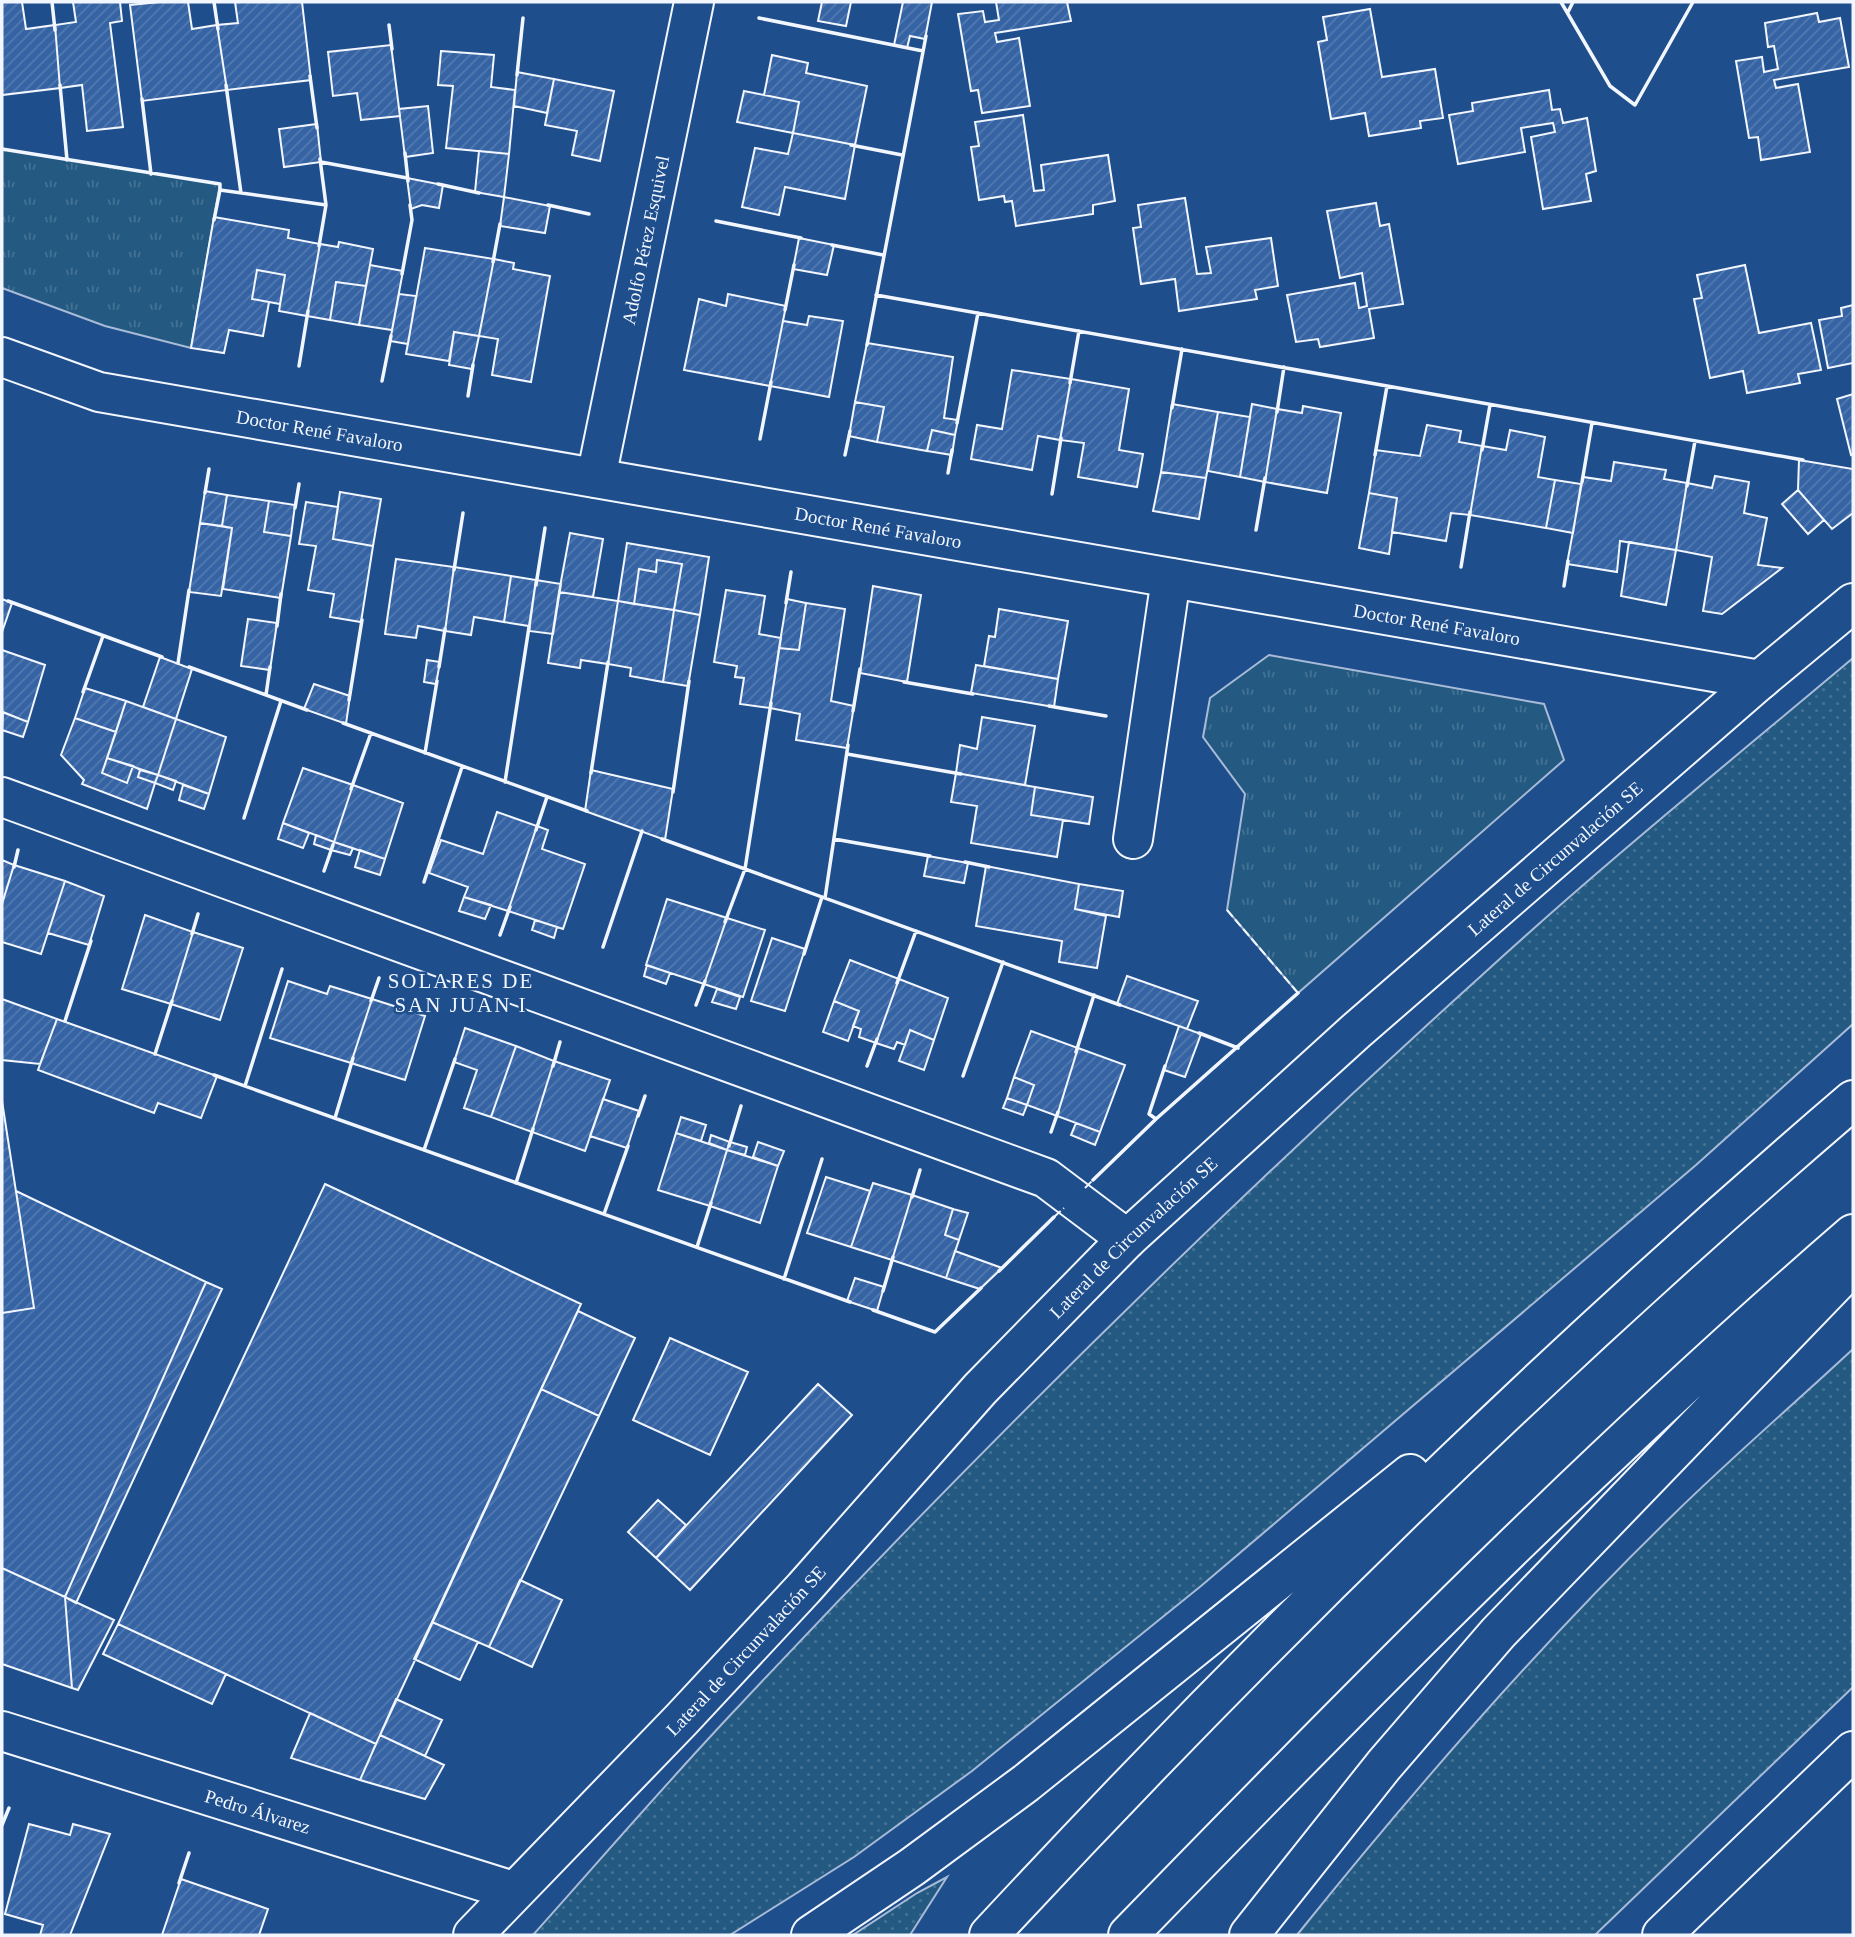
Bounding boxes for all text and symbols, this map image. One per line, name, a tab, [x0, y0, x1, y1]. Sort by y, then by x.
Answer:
street label: Adolfo Pérez Esquivel	[618, 154, 673, 326]
street label: Doctor René Favaloro	[234, 406, 405, 456]
street label: Doctor René Favaloro	[793, 503, 963, 552]
street label: Doctor René Favaloro	[1352, 600, 1522, 649]
street label: Lateral de Circunvalación SE	[1464, 777, 1647, 940]
district label: SOLARES DE SAN JUAN I	[388, 969, 534, 1017]
street label: Lateral de Circunvalación SE	[1045, 1152, 1222, 1323]
street label: Lateral de Circunvalación SE	[662, 1561, 830, 1740]
street label: Pedro Álvarez	[202, 1785, 313, 1838]

